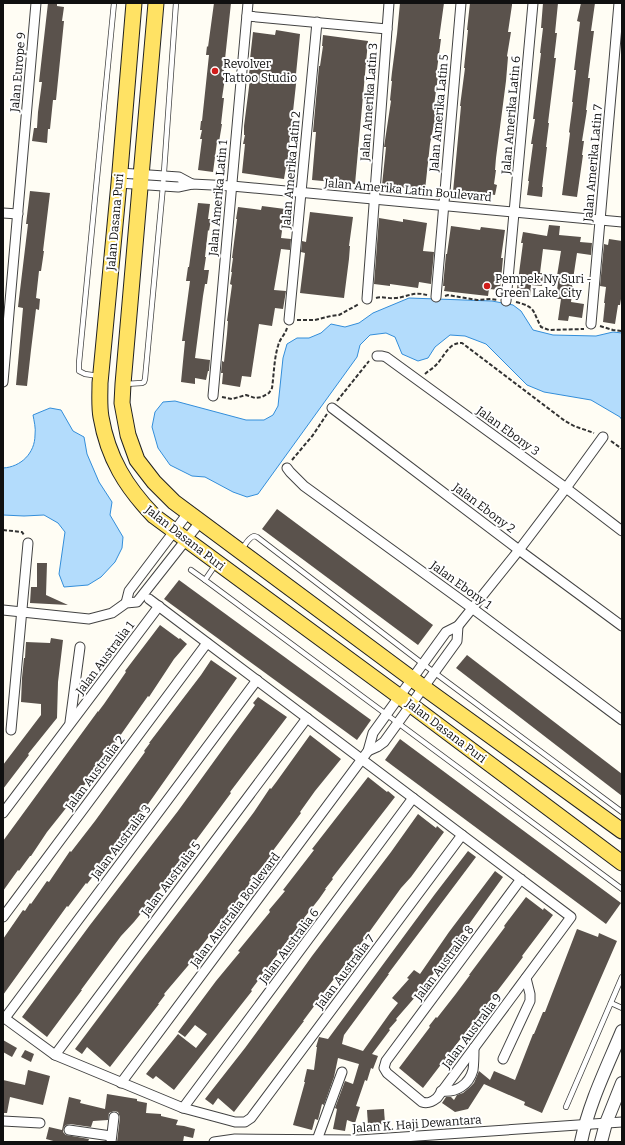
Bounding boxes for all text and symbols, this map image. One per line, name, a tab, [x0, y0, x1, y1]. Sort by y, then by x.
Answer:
street label: Jalan Europe 9	[7, 32, 28, 113]
street label: Jalan Amerika Latin 3	[358, 42, 380, 163]
street label: Jalan Amerika Latin 5	[427, 54, 451, 173]
street label: Jalan Amerika Latin 6	[499, 55, 523, 176]
place label: Revolver Tattoo Studio	[223, 57, 297, 85]
marker: Revolver Tattoo Studio	[210, 66, 220, 76]
street label: Jalan Amerika Latin 7	[581, 104, 605, 223]
street label: Jalan Amerika Latin 2	[279, 111, 303, 230]
street label: Jalan Amerika Latin 1	[206, 139, 230, 258]
street label: Jalan Dasana Puri	[104, 173, 126, 272]
street label: Jalan Amerika Latin Boulevard	[323, 176, 492, 204]
place label: Pempek Ny Suri - Green Lake City	[495, 272, 592, 300]
marker: Pempek Ny Suri - Green Lake City	[482, 281, 492, 291]
street label: Jalan Ebony 3	[473, 403, 542, 459]
street label: Jalan Ebony 2	[449, 480, 518, 536]
street label: Jalan Dasana Puri	[142, 502, 228, 574]
street label: Jalan Ebony 1	[427, 558, 494, 612]
street label: Jalan Australia 1	[72, 619, 137, 698]
street label: Jalan Dasana Puri	[402, 696, 489, 766]
street label: Jalan Australia 2	[62, 733, 128, 814]
street label: Jalan Australia 3	[88, 802, 154, 883]
street label: Jalan Australia 5	[138, 839, 204, 920]
street label: Jalan Australia Boulevard	[187, 850, 283, 971]
street label: Jalan Australia 6	[256, 906, 322, 987]
street label: Jalan Australia 8	[411, 923, 477, 1004]
street label: Jalan Australia 7	[312, 932, 377, 1013]
street label: Jalan Australia 9	[439, 991, 505, 1072]
street label: Jalan K. Haji Dewantara	[351, 1112, 482, 1136]

